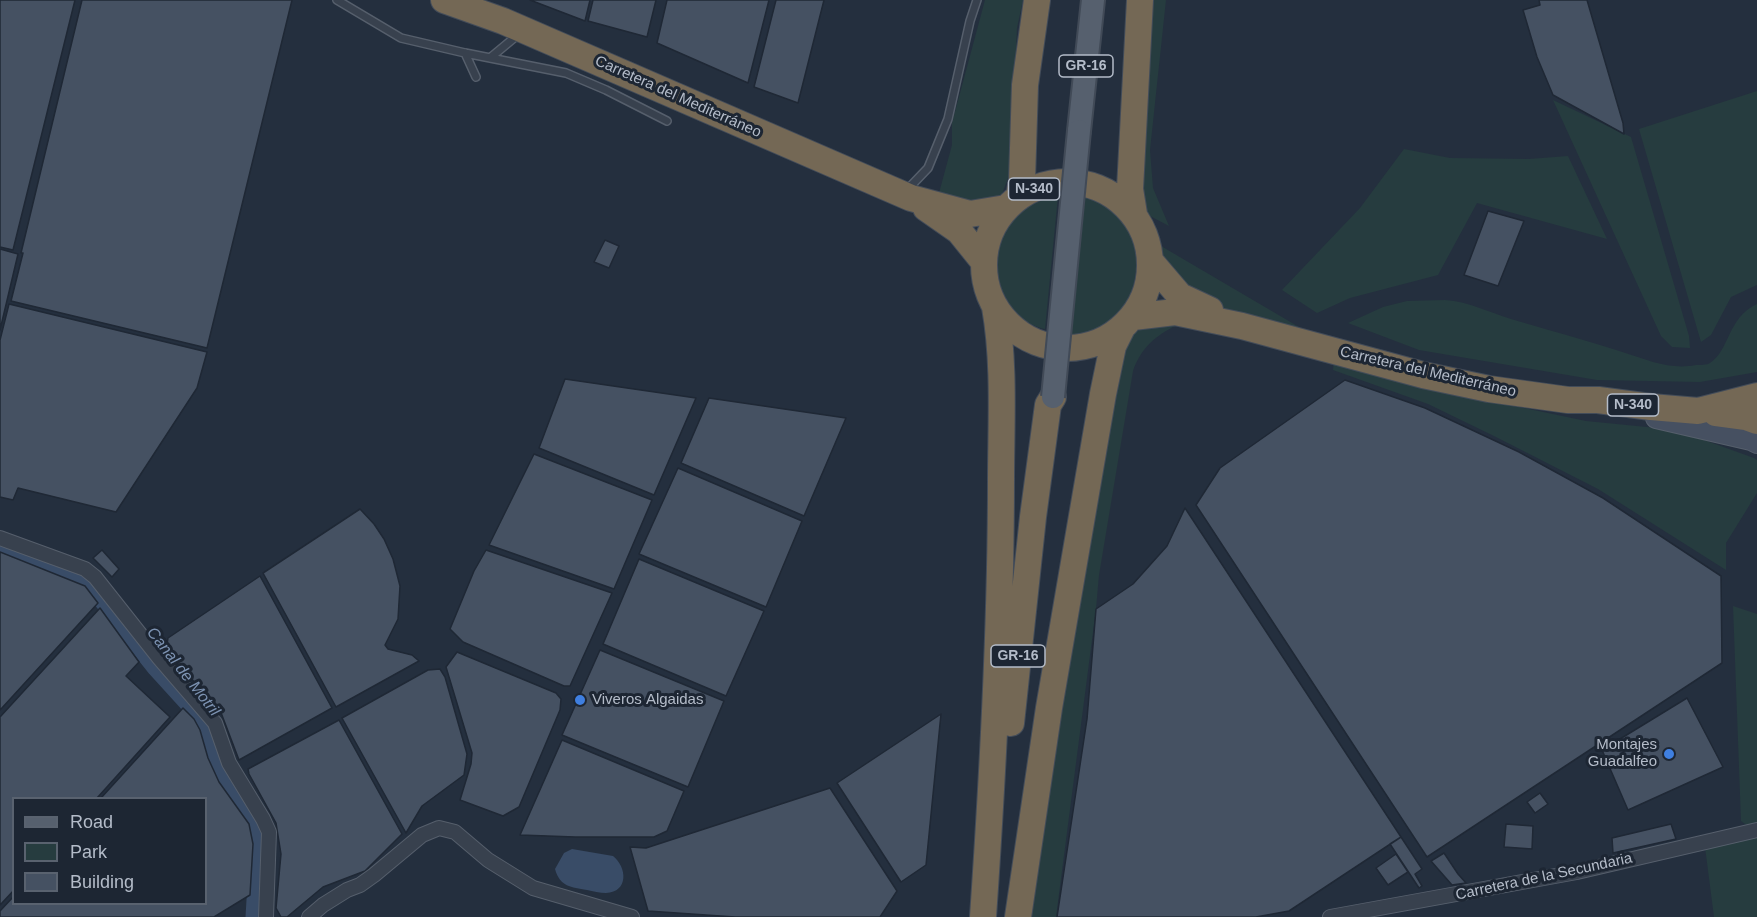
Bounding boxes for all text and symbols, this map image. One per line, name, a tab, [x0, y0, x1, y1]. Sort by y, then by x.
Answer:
street label: Carretera del Mediterráneo	[592, 52, 764, 142]
road number: GR-16	[1059, 55, 1113, 77]
road number: N-340	[1008, 178, 1060, 200]
street label: Carretera del Mediterráneo	[1338, 343, 1518, 401]
road number: N-340	[1608, 394, 1658, 416]
water label: Canal de Motril	[142, 624, 224, 720]
road number: GR-16	[991, 645, 1045, 667]
place label: Viveros Algaidas	[592, 691, 703, 709]
marker: Viveros Algaidas	[573, 693, 587, 707]
place label: Montajes Guadalfeo	[1588, 736, 1657, 771]
marker: Montajes Guadalfeo	[1662, 747, 1676, 761]
legend	[12, 797, 207, 905]
text: Road	[70, 812, 113, 832]
text: Park	[70, 842, 107, 862]
street label: Carretera de la Secundaria	[1454, 849, 1634, 905]
text: Building	[70, 872, 134, 892]

